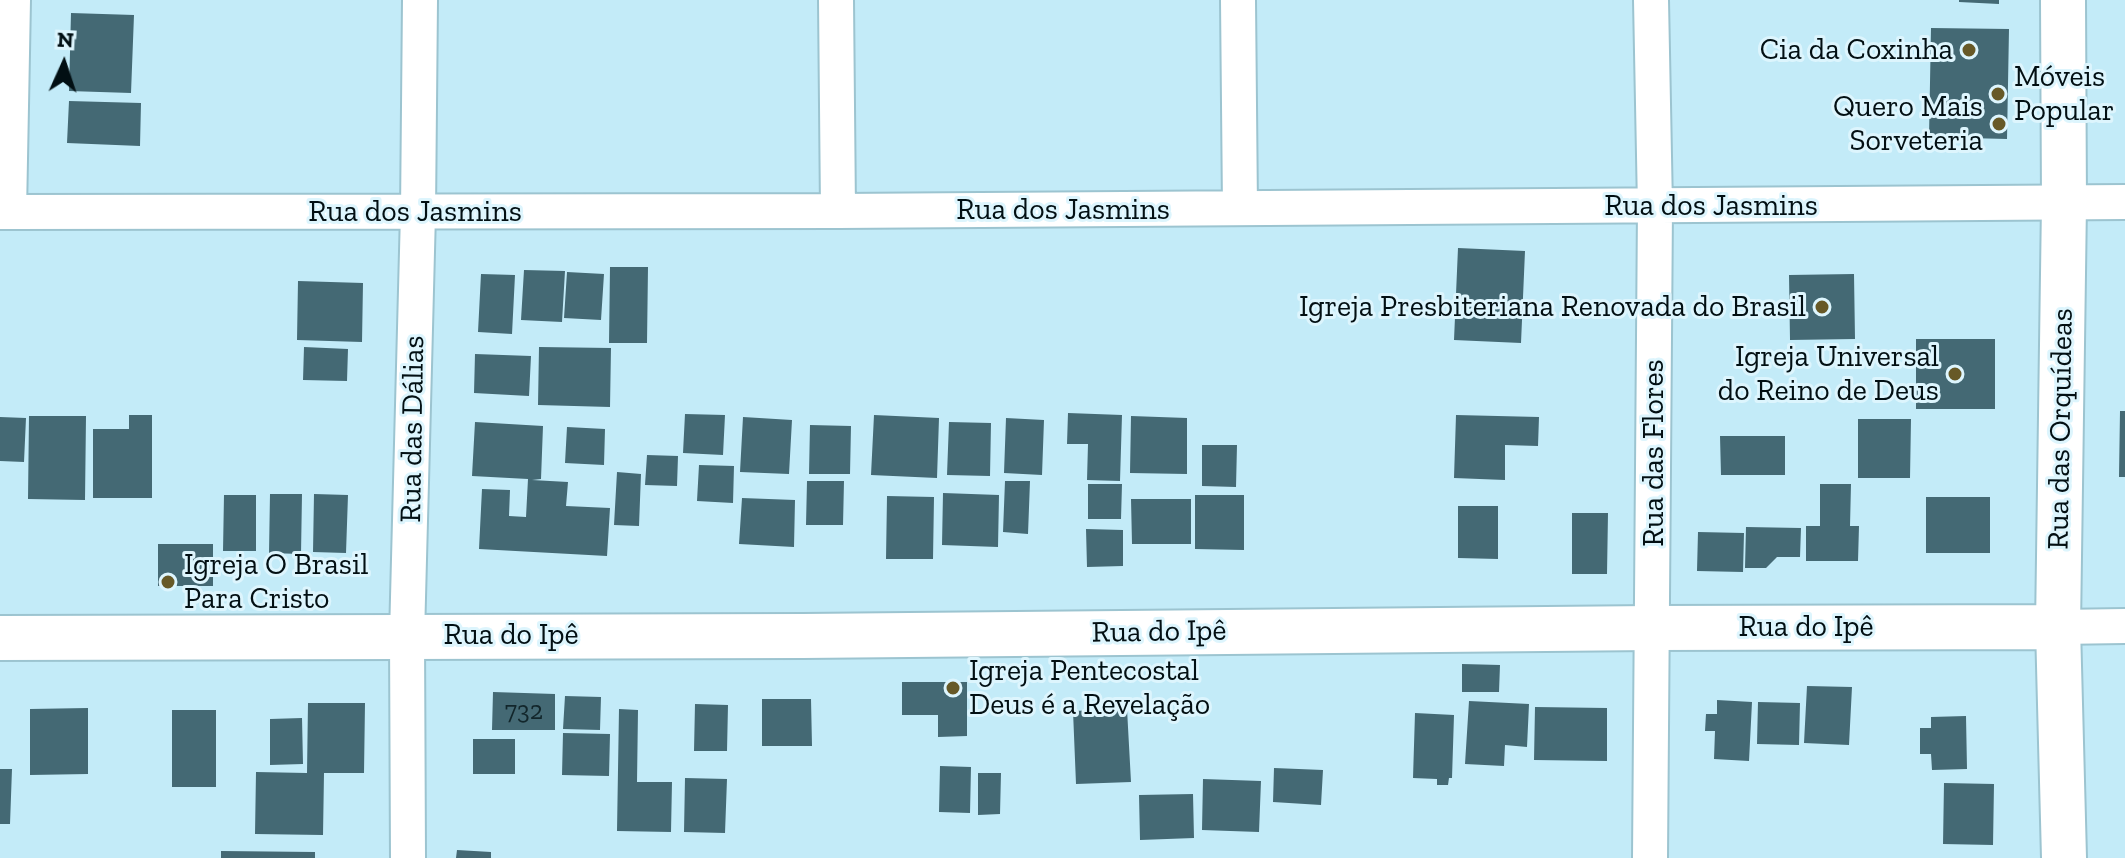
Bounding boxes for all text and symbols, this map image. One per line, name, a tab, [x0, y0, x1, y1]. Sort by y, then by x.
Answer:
north arrow	[24, 24, 104, 104]
text: N	[56, 26, 74, 53]
place label: Cia da Coxinha	[1760, 32, 1953, 68]
marker: Cia da Coxinha	[1960, 41, 1978, 59]
place label: Móveis Popular	[2014, 59, 2114, 130]
marker: Móveis Popular	[1989, 85, 2007, 103]
place label: Quero Mais Sorveteria	[1833, 89, 1983, 160]
marker: Quero Mais Sorveteria	[1990, 115, 2008, 133]
street label: Rua dos Jasmins	[1604, 188, 1818, 224]
street label: Rua dos Jasmins	[956, 192, 1170, 228]
street label: Rua dos Jasmins	[308, 194, 522, 230]
place label: Igreja Presbiteriana Renovada do Brasil	[1299, 289, 1806, 325]
marker: Igreja Presbiteriana Renovada do Brasil	[1813, 298, 1831, 316]
street label: Rua das Orquídeas	[2041, 308, 2081, 550]
street label: Rua das Dálias	[393, 335, 433, 523]
place label: Igreja Universal do Reino de Deus	[1718, 339, 1939, 410]
street label: Rua das Flores	[1636, 359, 1672, 547]
marker: Igreja Universal do Reino de Deus	[1946, 365, 1964, 383]
place label: Igreja O Brasil Para Cristo	[184, 547, 368, 618]
marker: Igreja O Brasil Para Cristo	[159, 573, 177, 591]
street label: Rua do Ipê	[1738, 609, 1874, 645]
street label: Rua do Ipê	[1091, 613, 1227, 651]
street label: Rua do Ipê	[443, 617, 579, 653]
place label: Igreja Pentecostal Deus é a Revelação	[969, 653, 1210, 724]
marker: Igreja Pentecostal Deus é a Revelação	[944, 679, 962, 697]
house number: 732	[505, 696, 543, 728]

